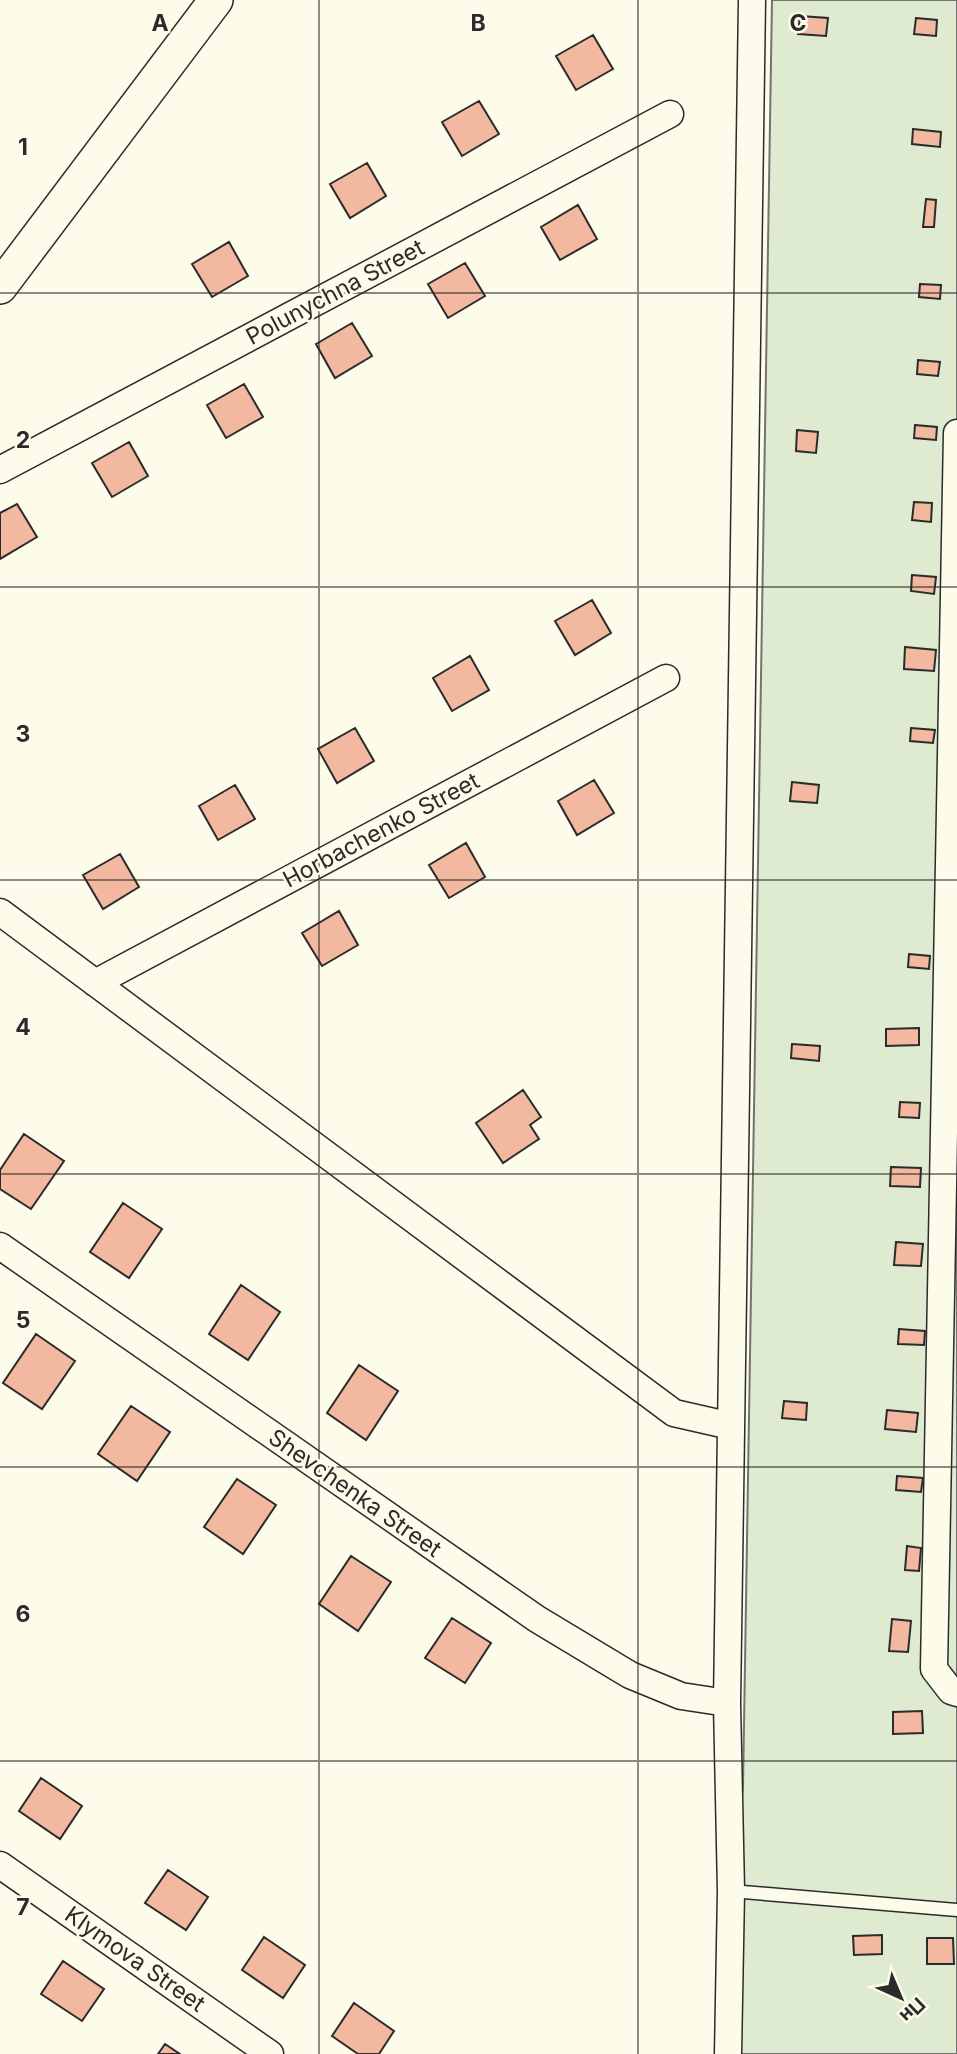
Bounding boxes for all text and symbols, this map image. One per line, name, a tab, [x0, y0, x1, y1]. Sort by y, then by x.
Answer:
text: A	[151, 9, 169, 37]
text: B	[470, 9, 486, 37]
text: C	[789, 9, 807, 37]
text: 1	[18, 133, 28, 161]
street label: Polunychna Street	[241, 233, 429, 351]
text: 2	[16, 426, 30, 454]
text: 3	[16, 720, 30, 748]
street label: Horbachenko Street	[278, 766, 484, 894]
text: 4	[15, 1013, 31, 1041]
text: 5	[16, 1306, 30, 1334]
street label: Shevchenka Street	[263, 1423, 447, 1563]
text: 6	[16, 1600, 30, 1628]
text: 7	[16, 1893, 30, 1921]
street label: Klymova Street	[60, 1900, 211, 2018]
north arrow	[866, 1963, 936, 2033]
text: Пн	[895, 1993, 930, 2027]

